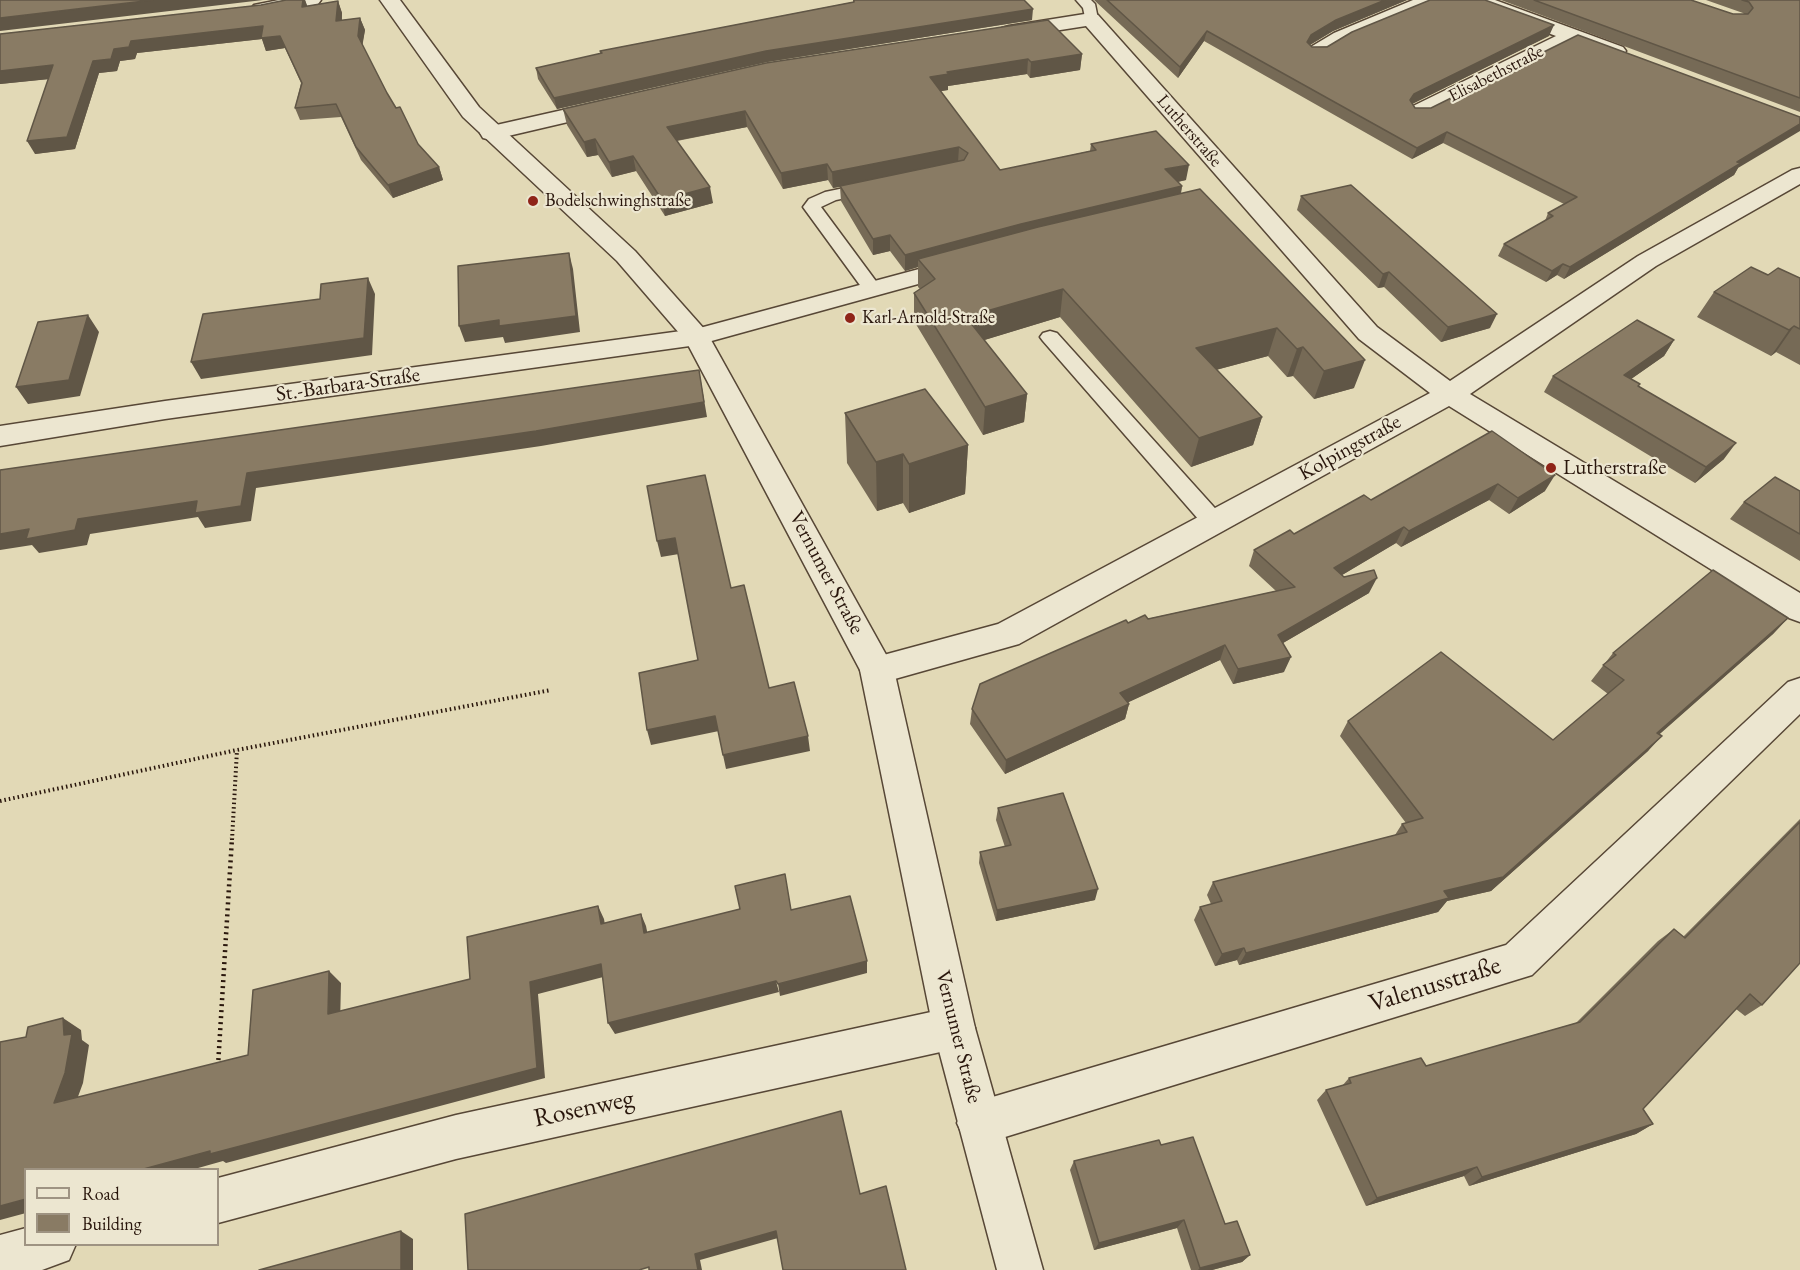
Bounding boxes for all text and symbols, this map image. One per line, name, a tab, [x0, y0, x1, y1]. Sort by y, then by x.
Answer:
street label: Elisabethstraße	[1445, 41, 1547, 107]
street label: Lutherstraße	[1152, 90, 1226, 172]
place label: Bodelschwinghstraße	[545, 190, 691, 212]
marker: Bodelschwinghstraße	[526, 194, 540, 208]
place label: Karl-Arnold-Straße	[862, 307, 995, 329]
marker: Karl-Arnold-Straße	[843, 311, 857, 325]
street label: St.-Barbara-Straße	[274, 362, 422, 408]
street label: Kolpingstraße	[1294, 410, 1406, 486]
place label: Lutherstraße	[1563, 455, 1666, 481]
marker: Lutherstraße	[1544, 461, 1558, 475]
street label: Vernumer Straße	[783, 507, 869, 639]
street label: Valenusstraße	[1365, 950, 1505, 1020]
street label: Vernumer Straße	[929, 968, 987, 1106]
street label: Rosenweg	[531, 1083, 637, 1135]
legend	[24, 1168, 219, 1246]
text: Road	[82, 1182, 120, 1205]
text: Building	[82, 1212, 142, 1235]

